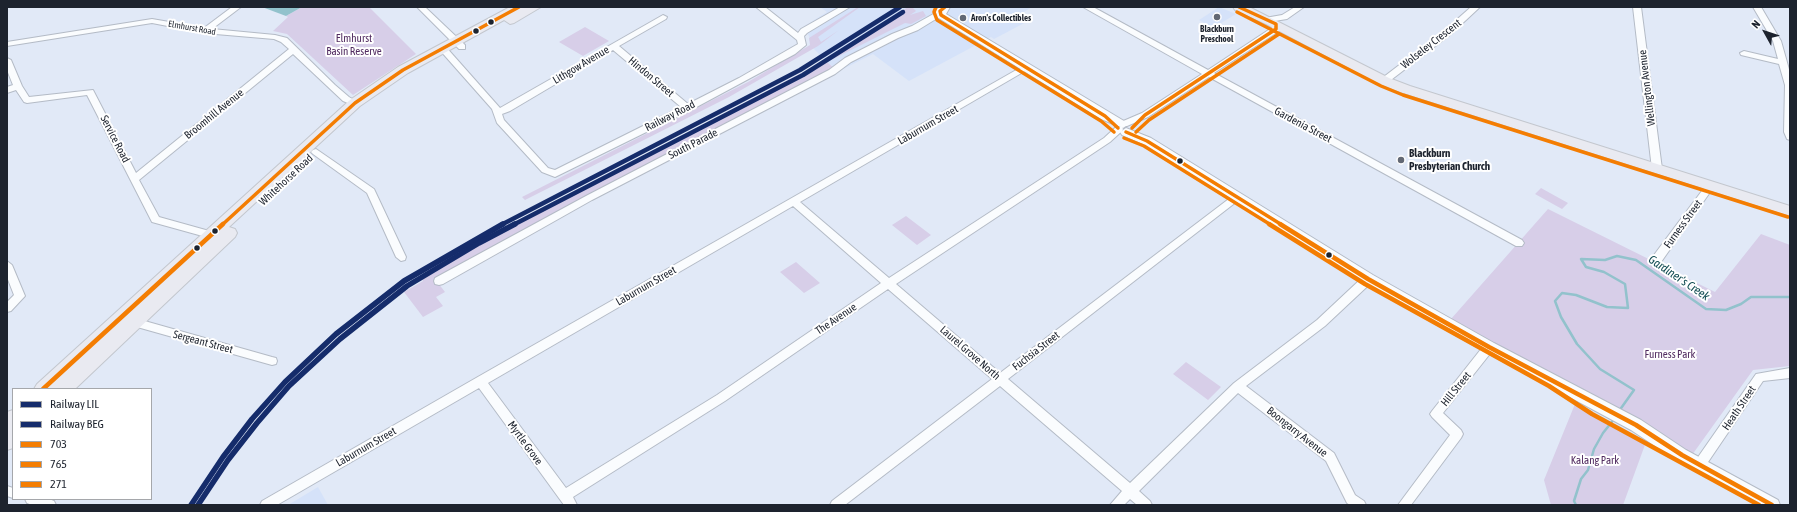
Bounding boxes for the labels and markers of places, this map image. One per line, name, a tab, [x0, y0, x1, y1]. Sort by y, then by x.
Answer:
marker: Blackburn Preschool	[1212, 12, 1222, 22]
marker: Aron's Collectibles	[958, 13, 968, 23]
place label: Aron's Collectibles	[971, 13, 1031, 23]
unlabelled marker	[486, 17, 496, 27]
place label: Blackburn Preschool	[1200, 24, 1234, 45]
unlabelled marker	[471, 26, 481, 36]
place label: Blackburn Presbyterian Church	[1409, 147, 1490, 173]
marker: Blackburn Presbyterian Church	[1396, 155, 1406, 165]
unlabelled marker	[1175, 156, 1185, 166]
unlabelled marker	[210, 226, 220, 236]
unlabelled marker	[192, 243, 202, 253]
unlabelled marker	[1324, 250, 1334, 260]

